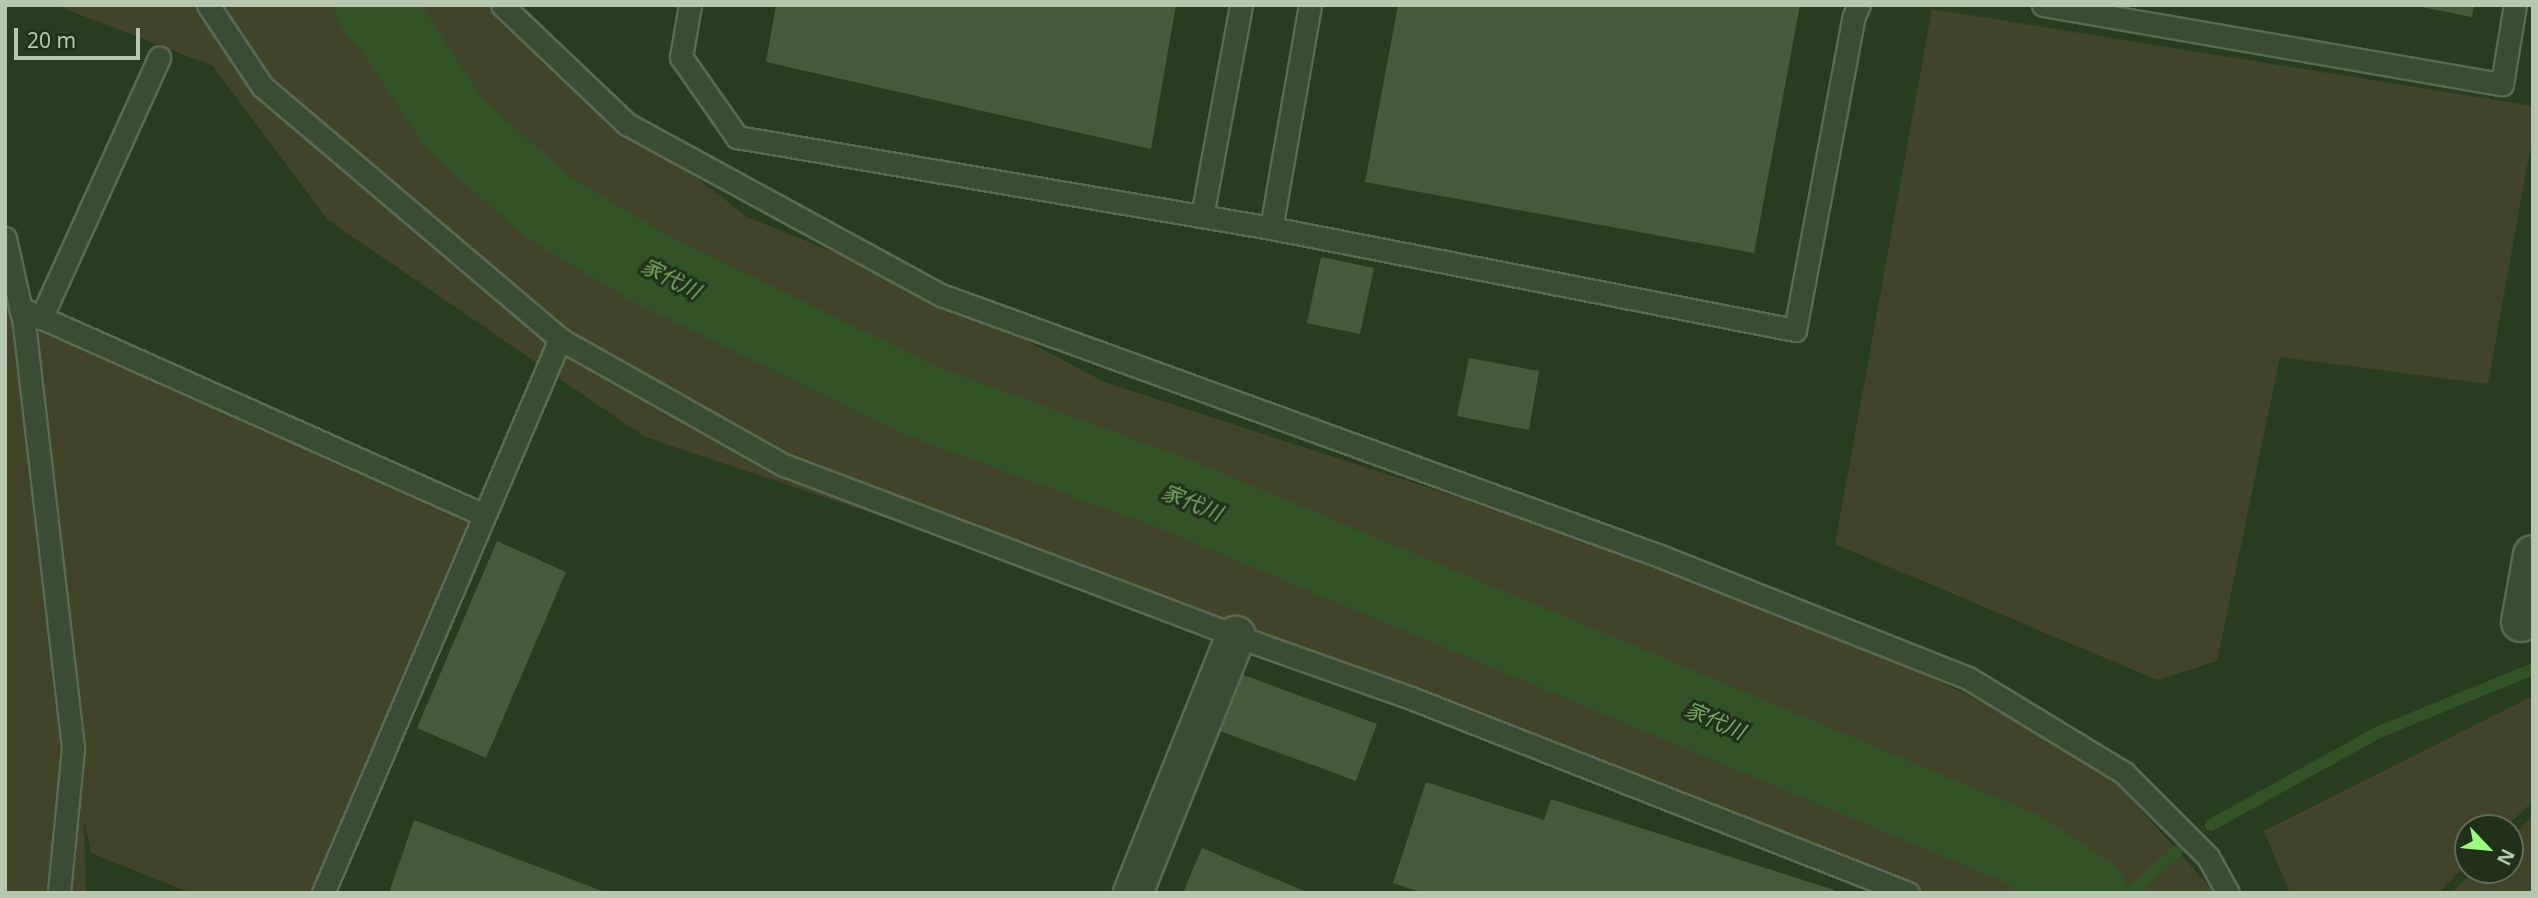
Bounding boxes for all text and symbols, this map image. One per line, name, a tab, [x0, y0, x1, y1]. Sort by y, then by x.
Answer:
scale bar	[18, 14, 144, 58]
text: 20 m	[27, 26, 76, 54]
water label: 家代川	[637, 252, 705, 304]
water label: 家代川	[1158, 479, 1226, 525]
water label: 家代川	[1681, 696, 1749, 744]
north arrow	[2454, 814, 2524, 884]
text: N	[2491, 845, 2521, 870]

